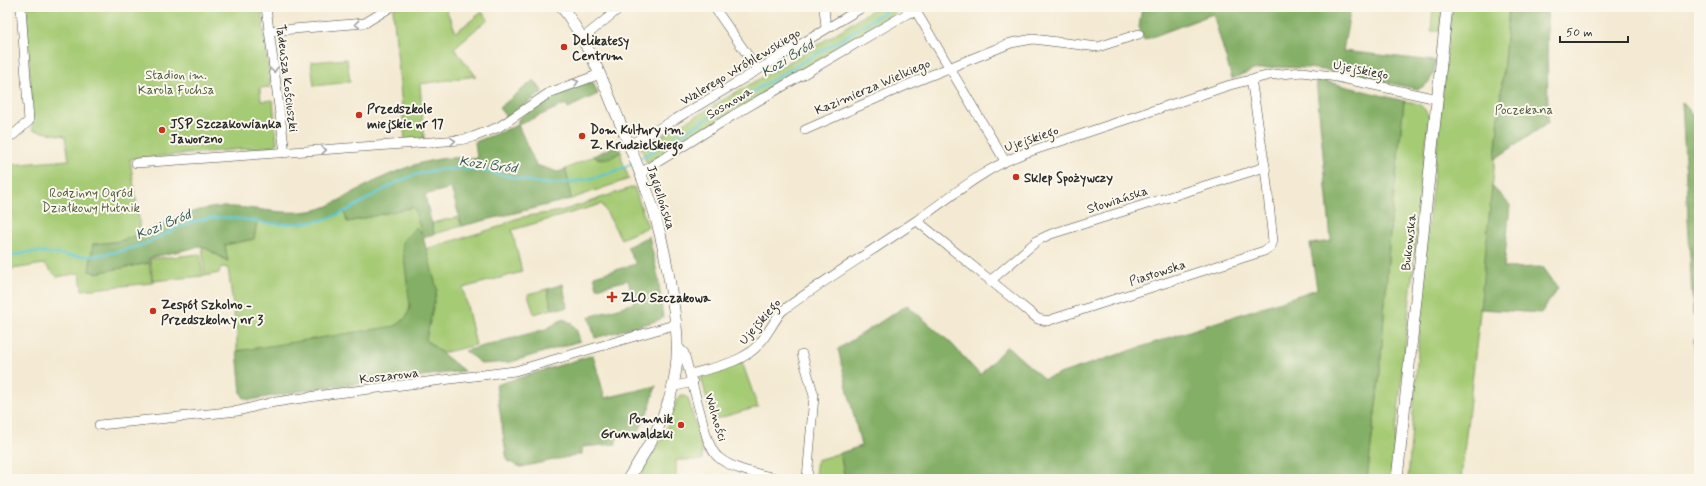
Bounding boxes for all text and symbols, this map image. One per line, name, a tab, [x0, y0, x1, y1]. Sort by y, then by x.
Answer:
scale bar	[1560, 18, 1628, 44]
one-way arrow	[354, 19, 360, 28]
street label: Tadeusza Kościuszki	[271, 23, 302, 133]
street label: Walerego Wróblewskiego	[678, 24, 805, 111]
text: 50 m	[1566, 25, 1593, 41]
place label: Delikatesy Centrum	[572, 33, 629, 65]
water label: Kozi Bród	[758, 35, 818, 82]
marker: Delikatesy Centrum	[559, 42, 569, 52]
street label: Kazimierza Wielkiego	[812, 55, 934, 120]
street label: Ujejskiego	[1331, 57, 1390, 86]
park label: Stadion im. Karola Fuchsa	[138, 67, 215, 99]
one-way arrow	[269, 67, 278, 73]
one-way arrow	[572, 78, 579, 87]
street label: Sosnowa	[704, 83, 756, 124]
place label: Przedszkole miejskie nr 17	[367, 101, 444, 134]
park label: Poczekana	[1495, 102, 1554, 119]
marker: Przedszkole miejskie nr 17	[354, 110, 364, 120]
place label: JSP Szczakowianka Jaworzno	[170, 116, 282, 148]
place label: Dom Kultury im. Z. Krudzielskiego	[590, 122, 684, 157]
street label: Ujejskiego	[1002, 122, 1061, 158]
marker: JSP Szczakowianka Jaworzno	[157, 125, 167, 135]
marker: Dom Kultury im. Z. Krudzielskiego	[577, 131, 587, 141]
one-way arrow	[450, 136, 456, 145]
one-way arrow	[321, 145, 327, 154]
water label: Kozi Bród	[458, 152, 519, 178]
street label: Jagiellońska	[640, 163, 679, 233]
place label: Sklep Spożywczy	[1024, 170, 1113, 187]
marker: Sklep Spożywczy	[1011, 172, 1021, 182]
street label: Słowiańska	[1085, 182, 1150, 218]
park label: Rodzinny Ogród Działkowy Hutnik	[42, 185, 141, 217]
water label: Kozi Bród	[133, 205, 195, 244]
street label: Bukowska	[1398, 212, 1421, 272]
street label: Piastowska	[1127, 256, 1188, 291]
place label: ZLO Szczakowa	[621, 290, 712, 307]
marker: ZLO Szczakowa	[606, 291, 618, 303]
street label: Ujejskiego	[735, 295, 786, 350]
place label: Zespół Szkolno - Przedszkolny nr 3	[161, 297, 263, 329]
marker: Zespół Szkolno - Przedszkolny nr 3	[148, 306, 158, 316]
street label: Koszarowa	[359, 364, 420, 389]
street label: Wolności	[700, 391, 731, 444]
place label: Pomnik Grunwaldzki	[601, 411, 673, 443]
marker: Pomnik Grunwaldzki	[676, 420, 686, 430]

